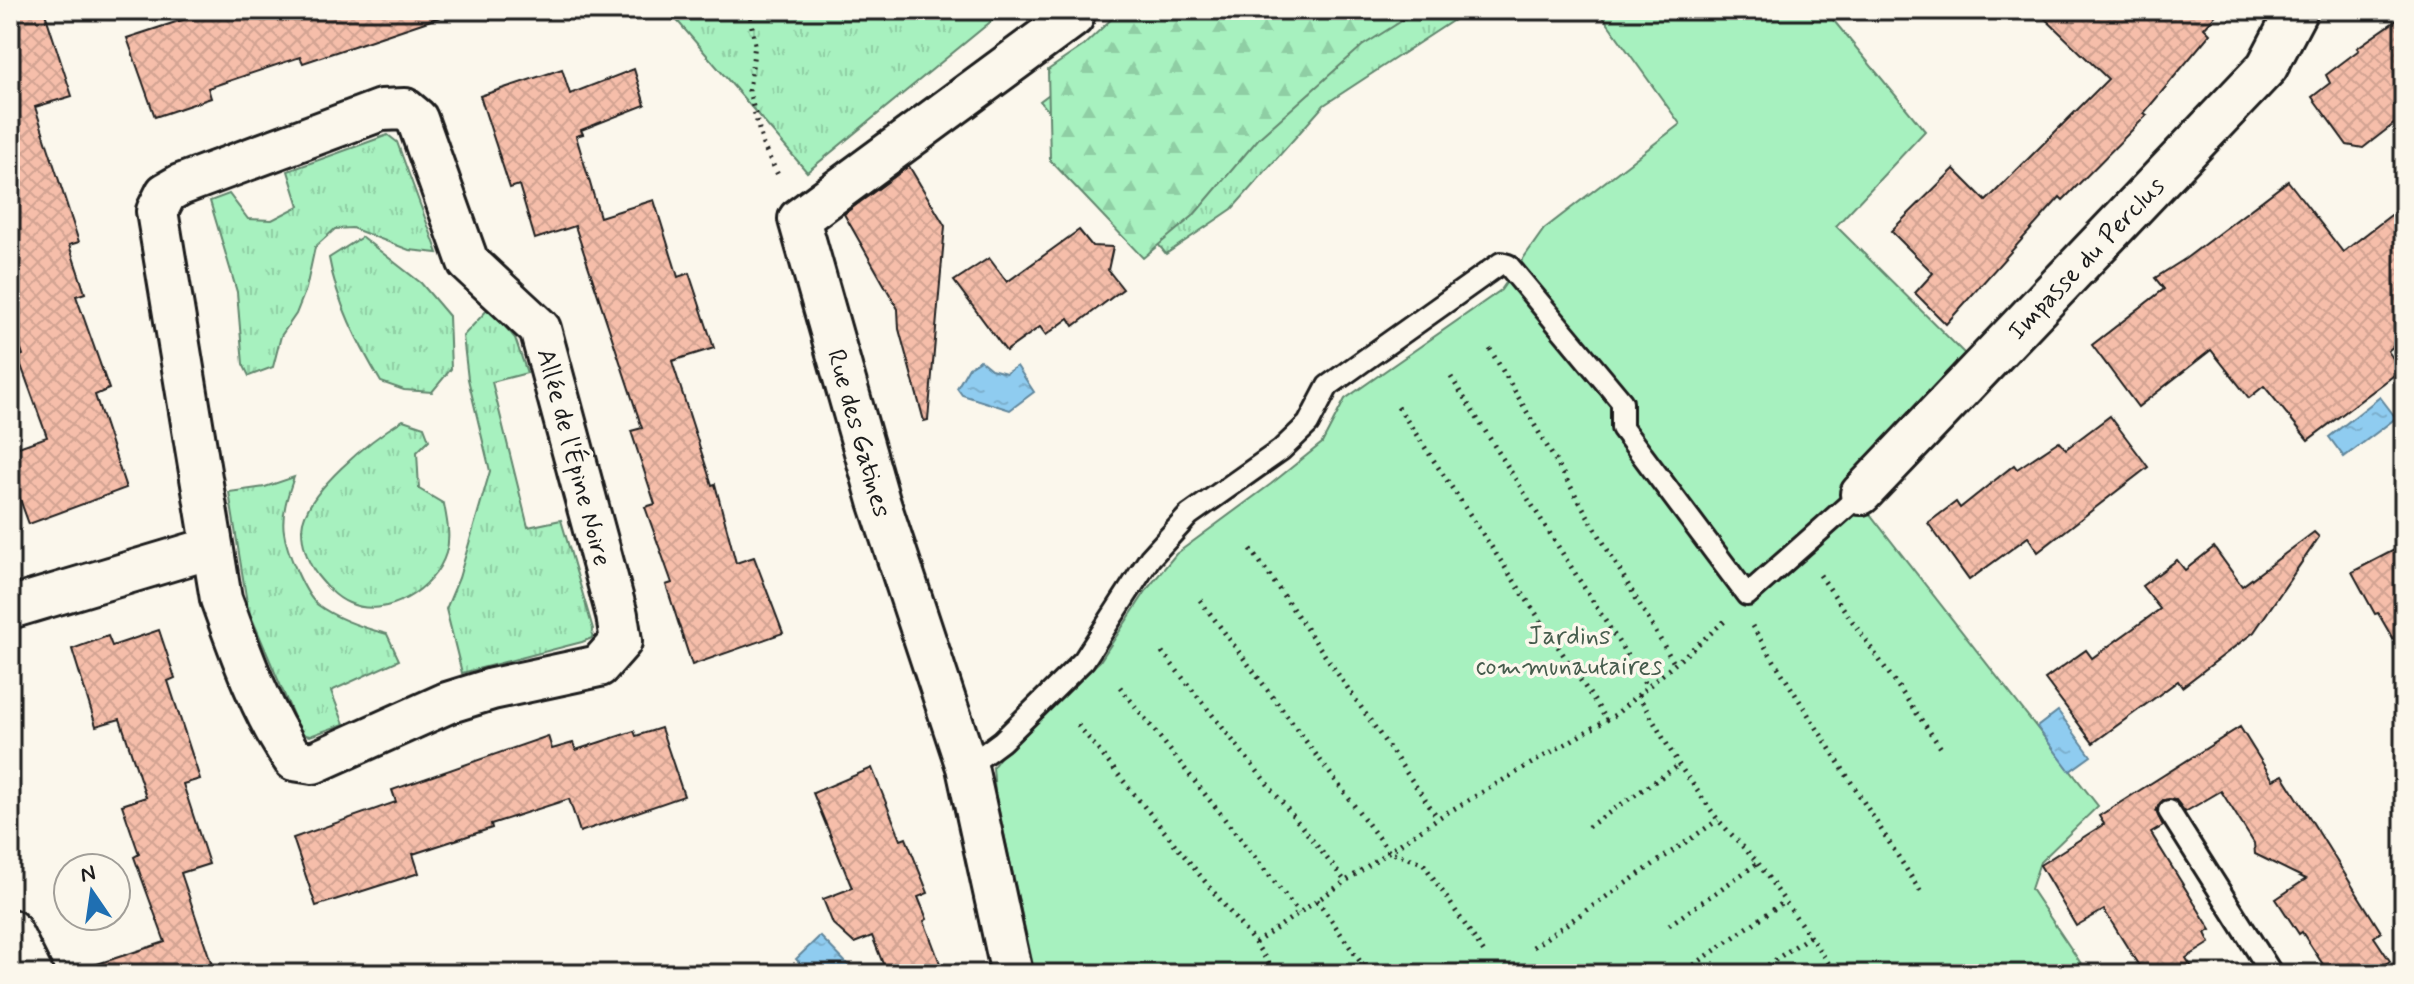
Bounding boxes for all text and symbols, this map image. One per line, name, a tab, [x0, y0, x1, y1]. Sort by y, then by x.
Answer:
street label: Impasse du Perclus	[2001, 170, 2173, 348]
street label: Allée de l'Épine Noire	[528, 344, 620, 570]
street label: Rue des Gatines	[818, 346, 898, 521]
park label: Jardins communautaires	[1476, 620, 1662, 684]
north arrow	[52, 852, 132, 932]
text: N	[78, 859, 98, 890]

